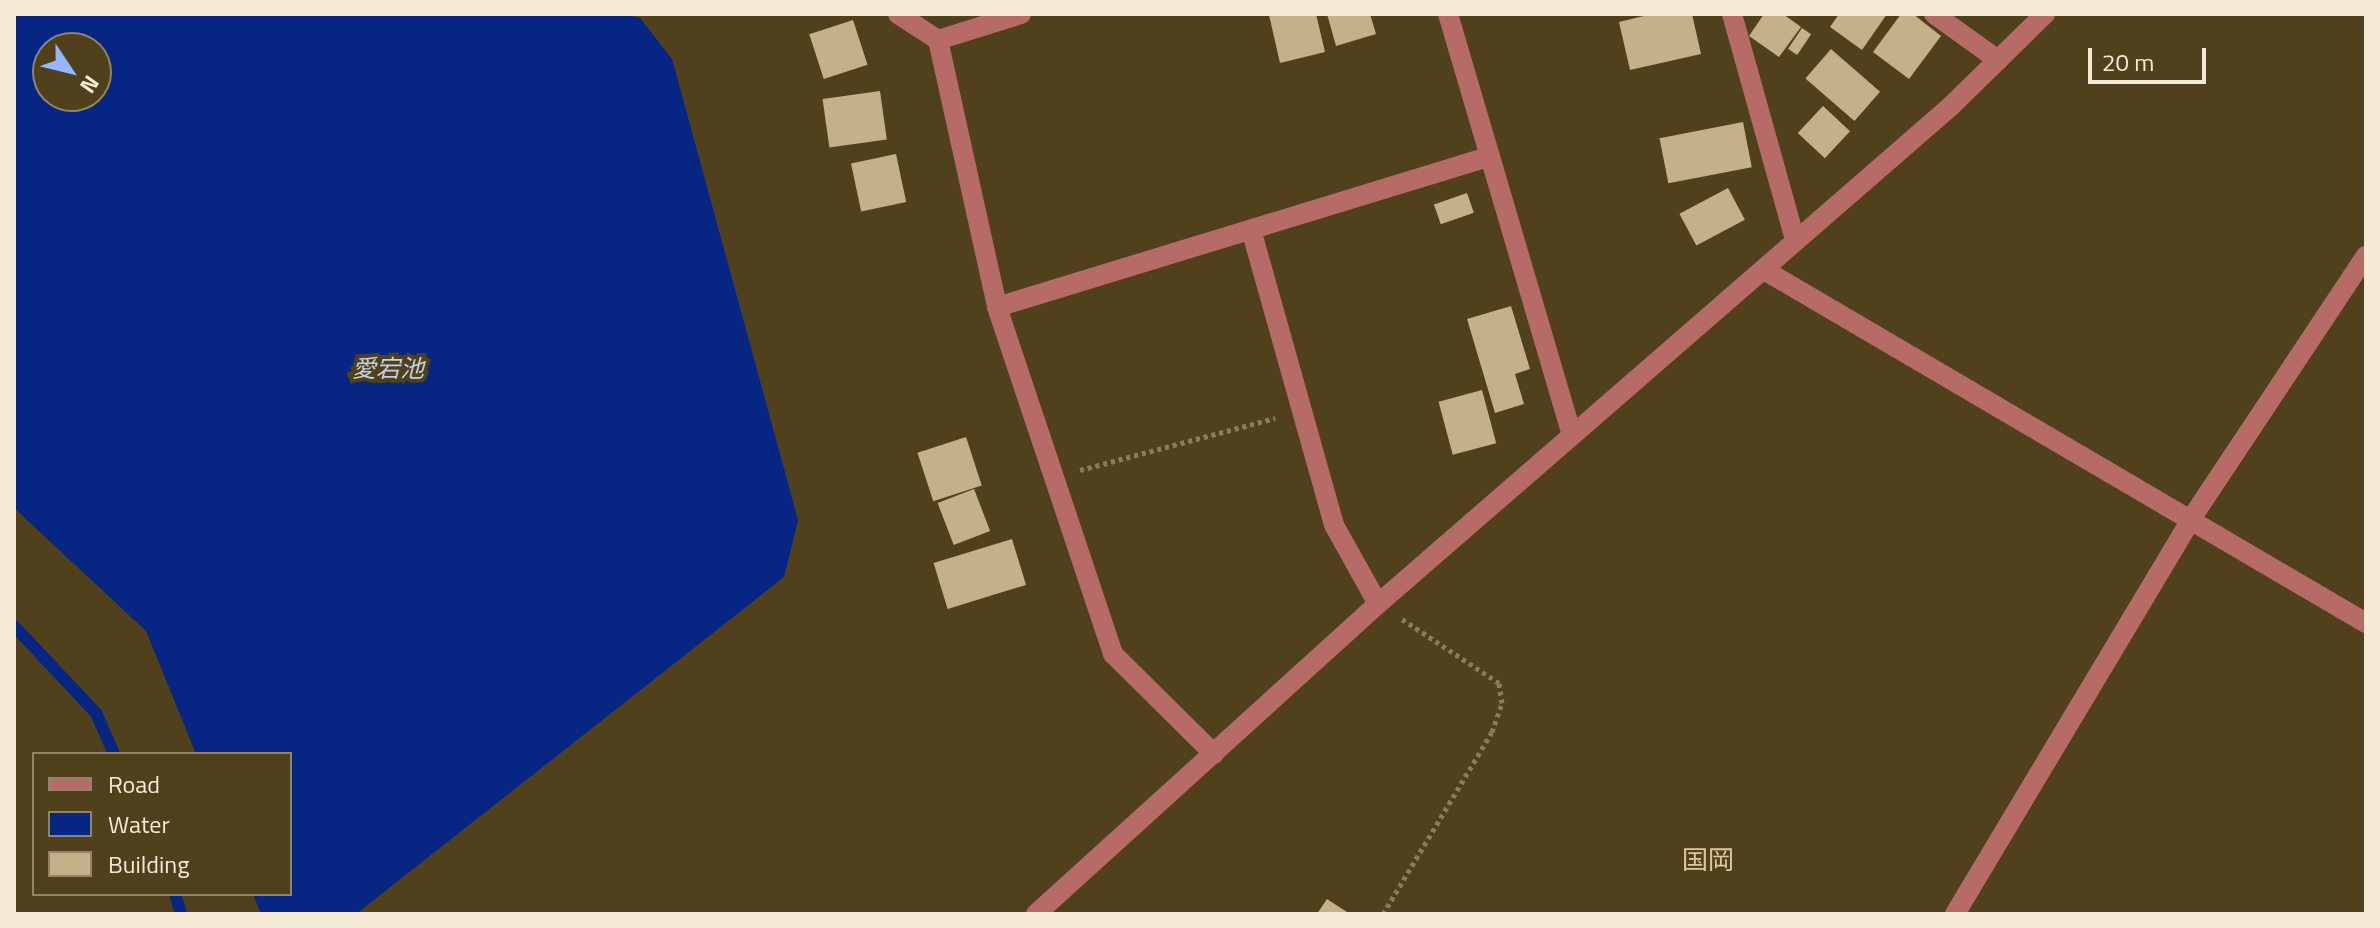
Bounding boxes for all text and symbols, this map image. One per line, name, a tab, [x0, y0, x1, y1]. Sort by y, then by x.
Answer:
north arrow	[32, 32, 112, 112]
scale bar	[2092, 32, 2210, 82]
text: 20 m	[2102, 44, 2154, 80]
text: N	[72, 69, 108, 101]
water label: 愛宕池	[352, 355, 424, 383]
legend	[32, 752, 292, 896]
text: Road	[108, 766, 160, 802]
text: Water	[108, 806, 170, 842]
district label: 国岡	[1682, 844, 1734, 876]
text: Building	[108, 846, 190, 882]

